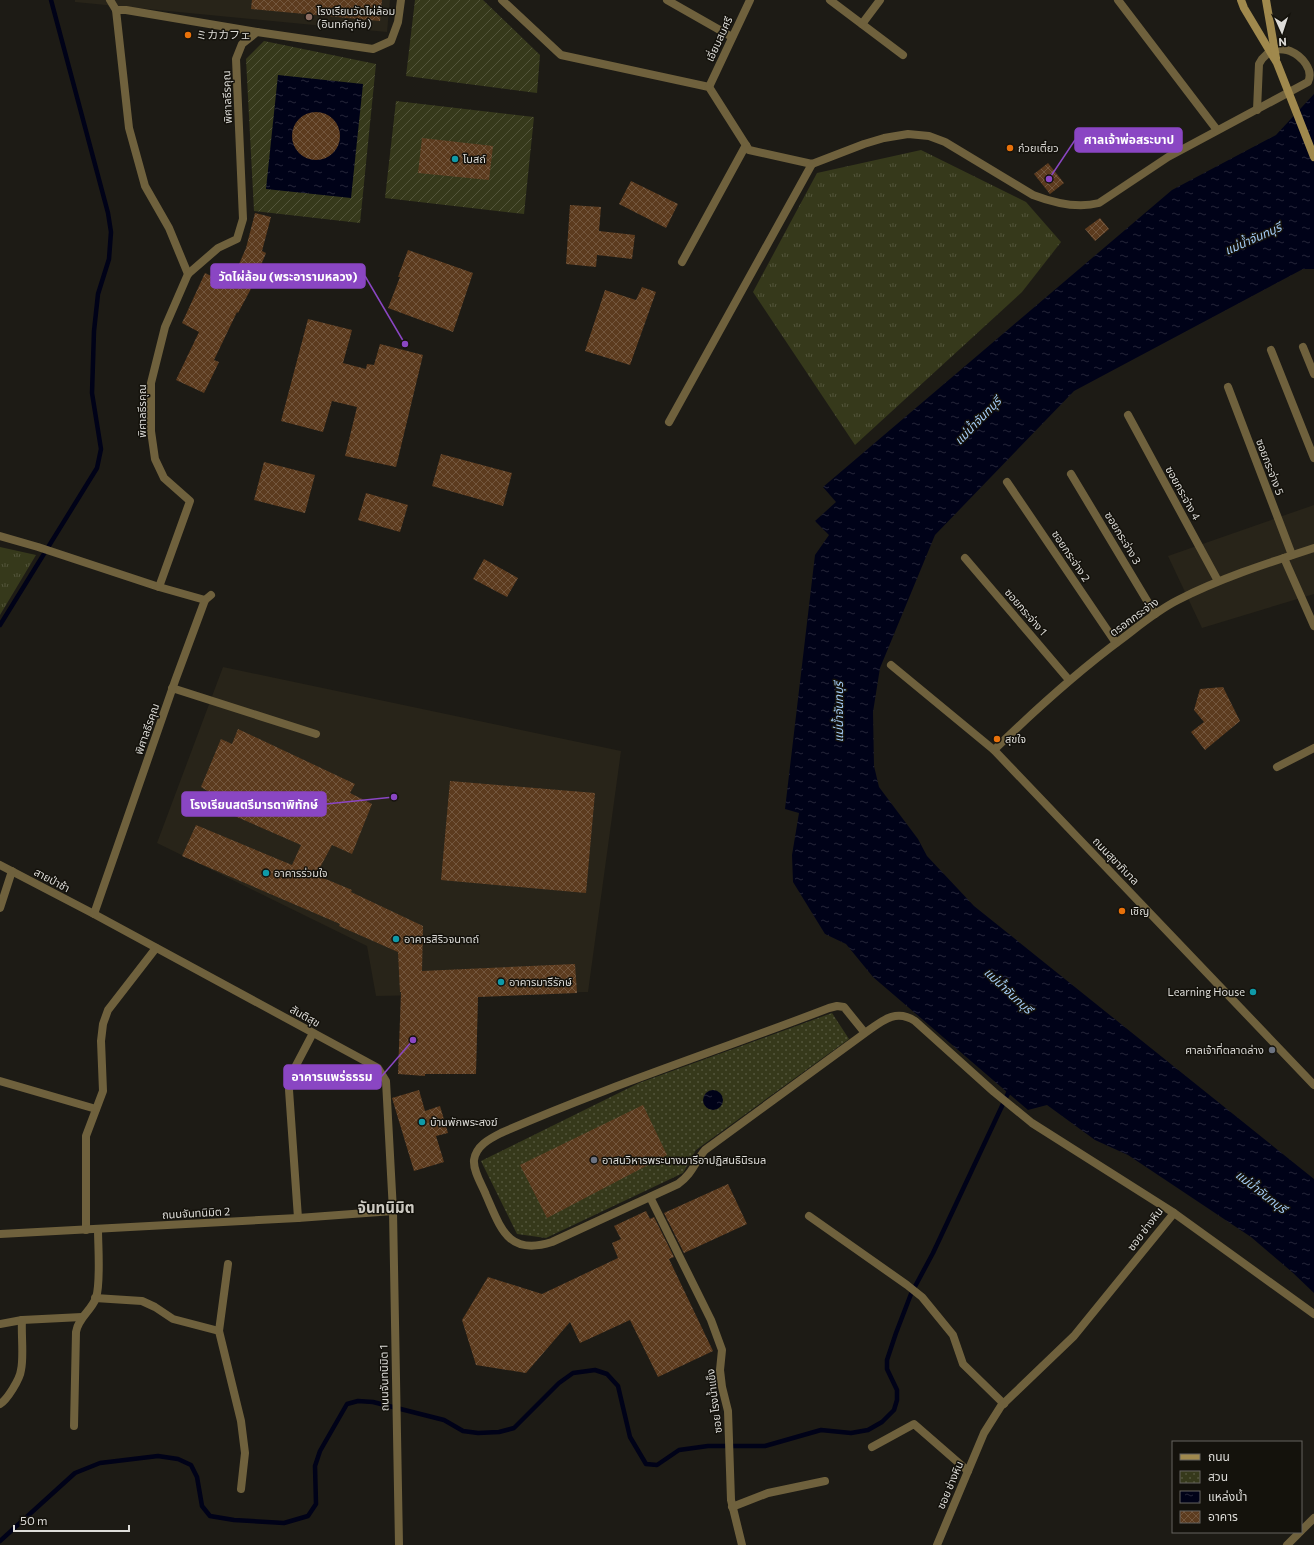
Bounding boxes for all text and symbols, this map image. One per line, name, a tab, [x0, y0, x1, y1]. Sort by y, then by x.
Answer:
place label: โรงเรียนวัดไผ่ล้อม (อินทก์อุทัย)	[317, 4, 395, 31]
marker: โรงเรียนวัดไผ่ล้อม (อินทก์อุทัย)	[304, 12, 314, 22]
north arrow	[1262, 12, 1302, 52]
street label: เอี่ยมสมศรี	[702, 13, 735, 63]
place label: ミカカフェ	[196, 28, 251, 41]
marker: ミカカフェ	[183, 30, 193, 40]
text: N	[1278, 36, 1287, 49]
street label: พิศาลธีรคุณ	[219, 70, 235, 124]
callout: ศาลเจ้าพ่อสระบาป	[1075, 128, 1182, 152]
text: ศาลเจ้าพ่อสระบาป	[1084, 132, 1174, 146]
place label: ก๋วยเตี๋ยว	[1018, 140, 1059, 154]
marker: ก๋วยเตี๋ยว	[1005, 143, 1015, 153]
place label: โบสถ์	[463, 152, 486, 165]
marker: โบสถ์	[450, 154, 460, 164]
water label: แม่น้ำจันทบุรี	[1222, 217, 1286, 259]
callout: วัดไผ่ล้อม (พระอารามหลวง)	[211, 264, 365, 288]
text: วัดไผ่ล้อม (พระอารามหลวง)	[219, 269, 357, 283]
street label: พิศาลธีรคุณ	[135, 384, 149, 438]
water label: แม่น้ำจันทบุรี	[950, 391, 1007, 448]
street label: ซอยกระจ่าง 5	[1254, 437, 1287, 497]
street label: ซอยกระจ่าง 4	[1163, 464, 1204, 522]
street label: ซอยกระจ่าง 3	[1103, 509, 1144, 566]
street label: ซอยกระจ่าง 2	[1050, 528, 1093, 584]
street label: ซอยกระจ่าง 1	[1003, 586, 1050, 638]
street label: ตรอกกระจ่าง	[1107, 594, 1161, 639]
water label: แม่น้ำจันทบุรี	[830, 679, 847, 742]
street label: พิศาลธีรคุณ	[132, 701, 162, 757]
place label: สุขใจ	[1005, 732, 1026, 746]
marker: สุขใจ	[992, 734, 1002, 744]
callout: โรงเรียนสตรีมารดาพิทักษ์	[182, 792, 326, 816]
text: โรงเรียนสตรีมารดาพิทักษ์	[190, 797, 318, 811]
street label: ถนนสุขาภิบาล	[1090, 834, 1142, 888]
street label: สายป่าช้า	[32, 865, 72, 894]
place label: อาคารร่วมใจ	[274, 866, 328, 879]
marker: อาคารร่วมใจ	[261, 868, 271, 878]
place label: เชิญ	[1130, 904, 1149, 917]
marker: เชิญ	[1117, 906, 1127, 916]
place label: อาคารสิริวจนาตถ์	[404, 932, 479, 945]
marker: อาคารสิริวจนาตถ์	[391, 934, 401, 944]
water label: แม่น้ำจันทบุรี	[980, 964, 1038, 1019]
place label: อาคารมารีรักษ์	[509, 975, 572, 988]
marker: อาคารมารีรักษ์	[496, 977, 506, 987]
place label: Learning House	[1167, 985, 1245, 998]
marker: Learning House	[1248, 987, 1258, 997]
street label: สันติสุข	[287, 1002, 323, 1030]
place label: ศาลเจ้าที่ตลาดล่าง	[1185, 1042, 1264, 1056]
marker: ศาลเจ้าที่ตลาดล่าง	[1267, 1045, 1277, 1055]
callout: อาคารแพร่ธรรม	[284, 1065, 381, 1089]
text: อาคารแพร่ธรรม	[292, 1069, 372, 1083]
place label: บ้านพักพระสงฆ์	[430, 1115, 498, 1128]
marker: บ้านพักพระสงฆ์	[417, 1117, 427, 1127]
place label: อาสนวิหารพระนางมารีอาปฏิสนธินิรมล	[602, 1153, 766, 1166]
marker: อาสนวิหารพระนางมารีอาปฏิสนธินิรมล	[589, 1155, 599, 1165]
water label: แม่น้ำจันทบุรี	[1232, 1166, 1292, 1219]
district label: จันทนิมิต	[358, 1198, 414, 1216]
street label: ถนนจันทนิมิต 2	[162, 1204, 230, 1221]
street label: ซอย ช่างหิน	[1124, 1205, 1165, 1253]
street label: ถนนจันทนิมิต 1	[376, 1345, 391, 1411]
street label: ซอย โรงน้ำแข็ง	[702, 1368, 724, 1434]
legend	[1172, 1441, 1302, 1533]
text: ถนน	[1208, 1449, 1230, 1463]
street label: ซอย ช่างหิน	[934, 1459, 965, 1511]
text: สวน	[1208, 1469, 1228, 1483]
text: แหล่งน้ำ	[1208, 1488, 1247, 1503]
scale bar	[14, 1507, 129, 1533]
text: อาคาร	[1208, 1509, 1238, 1523]
text: 50 m	[20, 1513, 48, 1527]

